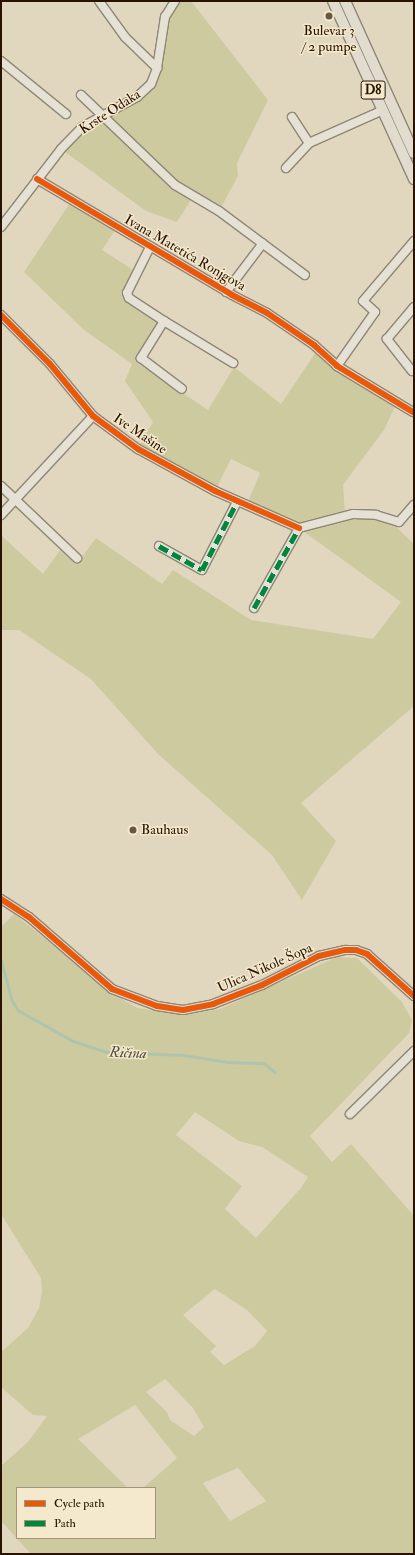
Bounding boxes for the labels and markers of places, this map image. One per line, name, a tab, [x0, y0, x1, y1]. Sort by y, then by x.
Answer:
marker: Bulevar 3 / 2 pumpe	[324, 11, 334, 21]
place label: Bulevar 3 / 2 pumpe	[302, 23, 356, 56]
place label: Bauhaus	[141, 822, 188, 838]
marker: Bauhaus	[128, 825, 138, 835]

